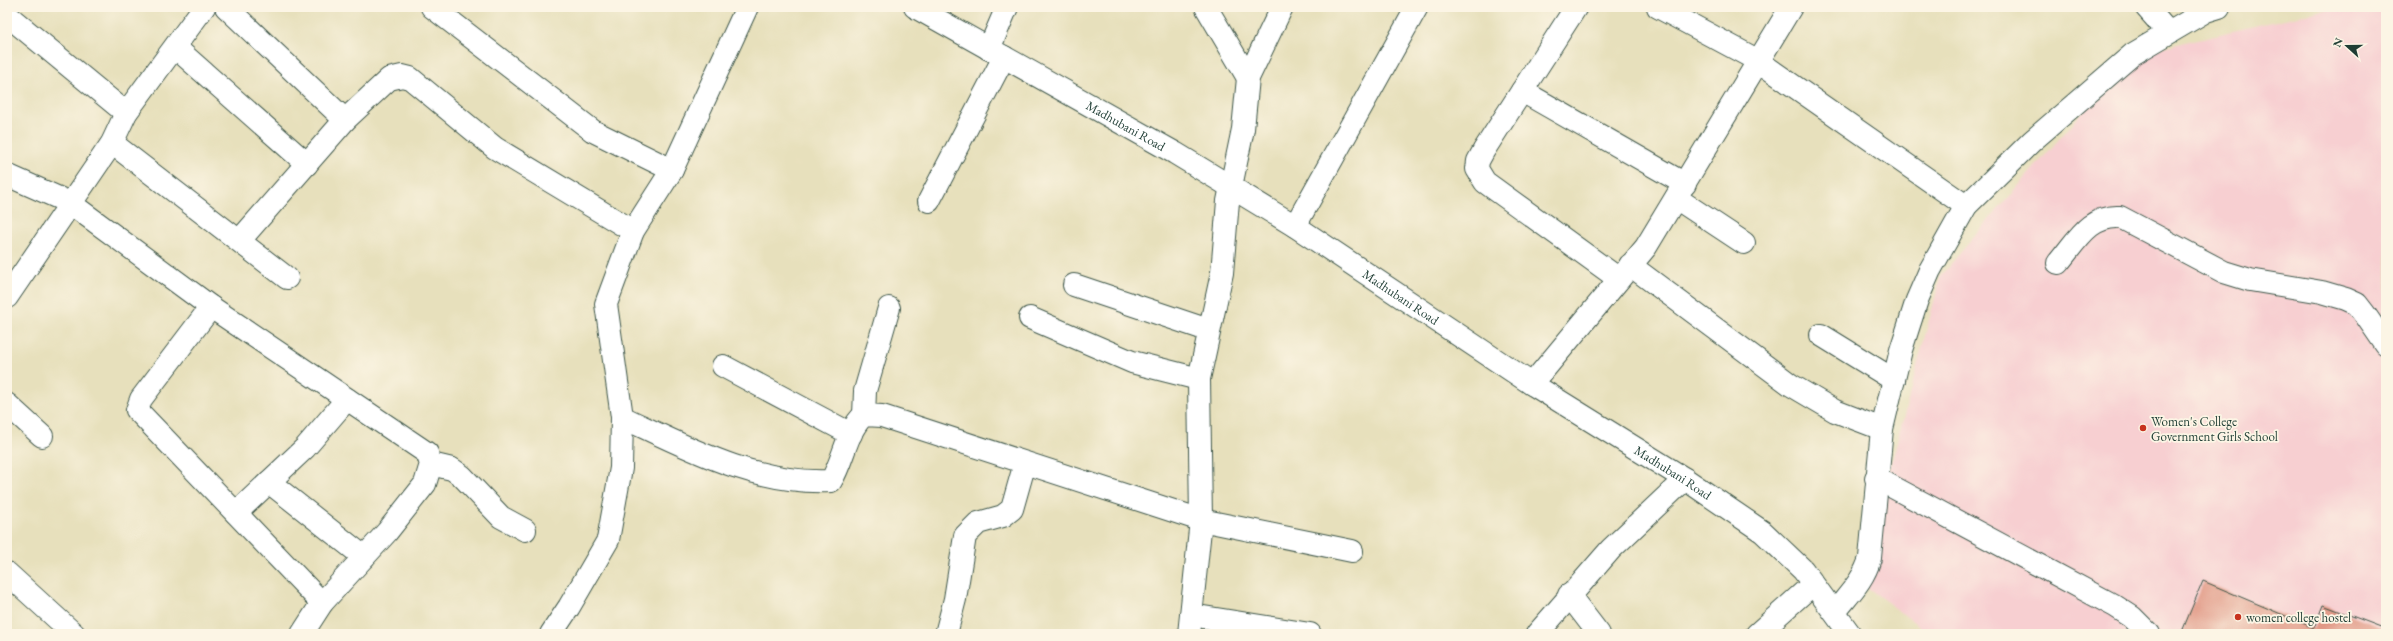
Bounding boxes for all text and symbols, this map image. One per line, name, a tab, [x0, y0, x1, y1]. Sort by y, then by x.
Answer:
north arrow	[2327, 26, 2367, 66]
text: N	[2330, 36, 2346, 49]
street label: Madhubani Road	[1083, 96, 1169, 155]
street label: Madhubani Road	[1360, 265, 1443, 328]
place label: Women's College Government Girls School	[2151, 413, 2278, 445]
marker: Women's College Government Girls School	[2138, 423, 2148, 433]
street label: Madhubani Road	[1631, 441, 1715, 503]
place label: women college hostel	[2246, 609, 2351, 626]
marker: women college hostel	[2233, 612, 2243, 622]

